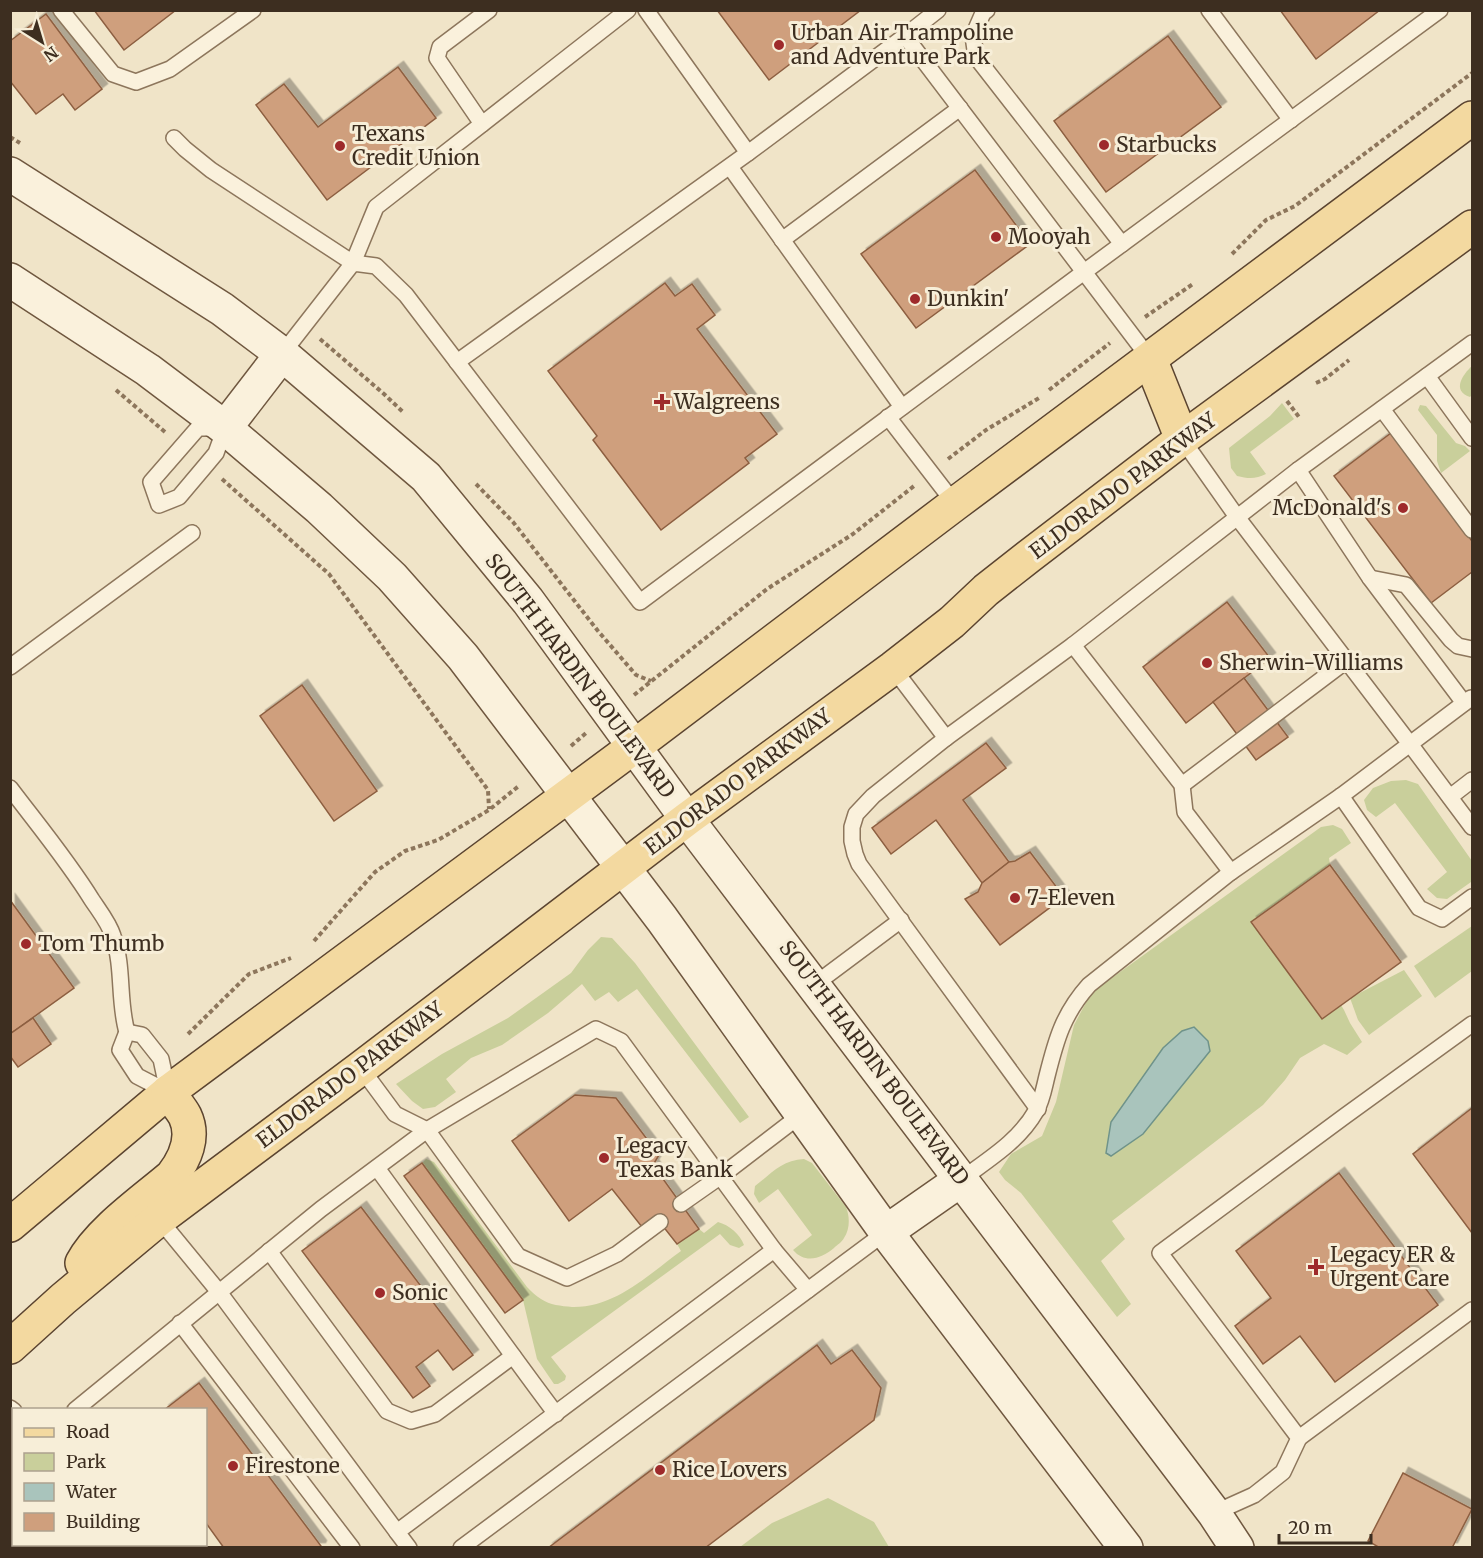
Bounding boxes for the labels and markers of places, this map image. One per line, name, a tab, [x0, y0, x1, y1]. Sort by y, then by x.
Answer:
place label: Urban Air Trampoline and Adventure Park	[791, 19, 1013, 70]
marker: Urban Air Trampoline and Adventure Park	[772, 38, 786, 52]
place label: Texans Credit Union	[352, 120, 480, 171]
place label: Starbucks	[1116, 131, 1217, 158]
marker: Starbucks	[1097, 138, 1111, 152]
marker: Texans Credit Union	[333, 139, 347, 153]
place label: Mooyah	[1008, 223, 1091, 250]
marker: Mooyah	[989, 230, 1003, 244]
place label: Dunkin'	[927, 285, 1009, 312]
marker: Dunkin'	[908, 292, 922, 306]
place label: Walgreens	[673, 388, 780, 415]
marker: Walgreens	[655, 395, 669, 409]
place label: McDonald's	[1272, 494, 1391, 521]
marker: McDonald's	[1396, 501, 1410, 515]
place label: Sherwin-Williams	[1219, 649, 1403, 676]
marker: Sherwin-Williams	[1200, 656, 1214, 670]
place label: 7-Eleven	[1027, 884, 1115, 911]
marker: 7-Eleven	[1008, 891, 1022, 905]
place label: Tom Thumb	[38, 930, 164, 957]
marker: Tom Thumb	[19, 937, 33, 951]
place label: Legacy Texas Bank	[616, 1132, 734, 1183]
marker: Legacy Texas Bank	[597, 1151, 611, 1165]
place label: Legacy ER & Urgent Care	[1330, 1241, 1455, 1292]
marker: Legacy ER & Urgent Care	[1307, 1258, 1325, 1276]
place label: Sonic	[392, 1279, 448, 1306]
marker: Sonic	[373, 1286, 387, 1300]
place label: Firestone	[245, 1452, 340, 1479]
place label: Rice Lovers	[672, 1456, 787, 1483]
marker: Firestone	[226, 1459, 240, 1473]
marker: Rice Lovers	[653, 1463, 667, 1477]

